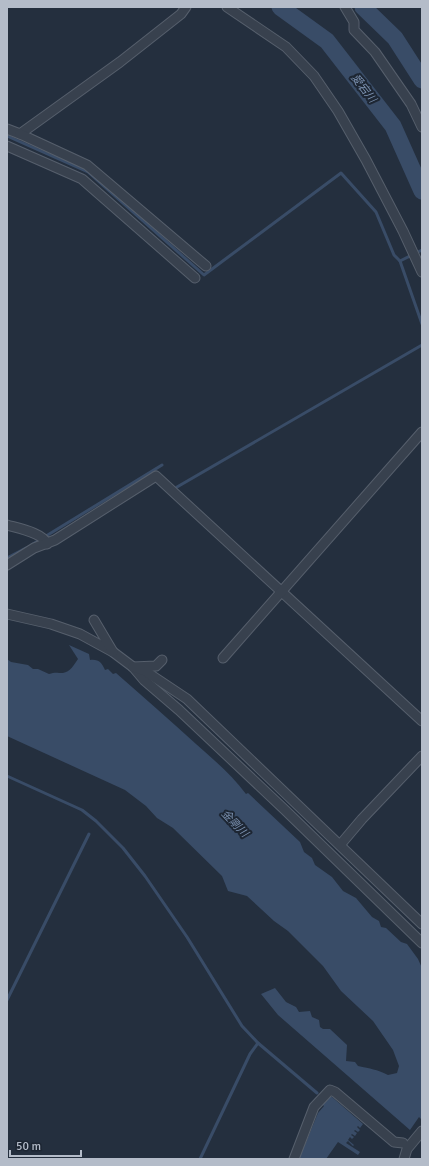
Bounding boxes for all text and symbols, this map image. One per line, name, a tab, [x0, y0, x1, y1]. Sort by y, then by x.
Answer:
water label: 愛宕川	[348, 71, 380, 106]
water label: 金剛川	[219, 807, 251, 840]
scale bar	[10, 1132, 81, 1158]
text: 50 m	[16, 1139, 41, 1154]

